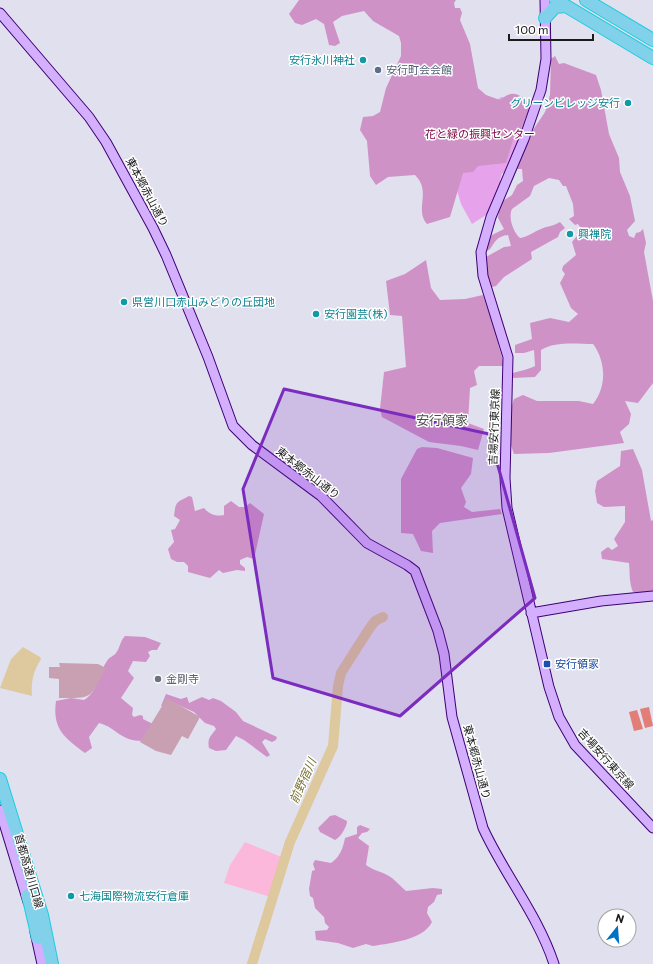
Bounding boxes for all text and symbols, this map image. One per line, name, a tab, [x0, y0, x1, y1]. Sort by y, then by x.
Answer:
scale bar	[509, 16, 593, 42]
text: 100 m	[515, 22, 549, 36]
place label: 安行氷川神社	[289, 53, 355, 66]
marker: 安行氷川神社	[358, 55, 368, 65]
place label: 安行町会会館	[386, 63, 452, 76]
marker: 安行町会会館	[373, 65, 383, 75]
place label: グリーンビレッジ安行	[511, 96, 620, 109]
marker: グリーンビレッジ安行	[623, 98, 633, 108]
park label: 花と緑の振興センター	[425, 127, 535, 140]
street label: 東本郷赤山通り	[124, 155, 171, 229]
place label: 興禅院	[578, 227, 611, 240]
marker: 興禅院	[565, 229, 575, 239]
place label: 県営川口赤山みどりの丘団地	[132, 295, 275, 308]
marker: 県営川口赤山みどりの丘団地	[119, 297, 129, 307]
place label: 安行園芸(株)	[324, 307, 387, 320]
marker: 安行園芸(株)	[311, 309, 321, 319]
street label: 吉場安行東京線	[486, 388, 501, 466]
district label: 安行領家	[416, 412, 468, 428]
street label: 東本郷赤山通り	[274, 444, 343, 501]
place label: 安行領家	[555, 657, 599, 670]
marker: 安行領家	[542, 659, 552, 669]
place label: 金剛寺	[166, 672, 199, 685]
marker: 金剛寺	[153, 674, 163, 684]
street label: 東本郷赤山通り	[461, 723, 494, 801]
street label: 吉場安行東京線	[576, 726, 637, 792]
water label: 前野宿川	[286, 754, 319, 805]
street label: 首都高速川口線	[13, 832, 46, 910]
place label: 七海国際物流安行倉庫	[79, 889, 189, 902]
marker: 七海国際物流安行倉庫	[66, 891, 76, 901]
north arrow	[597, 908, 637, 948]
text: N	[614, 911, 626, 925]

